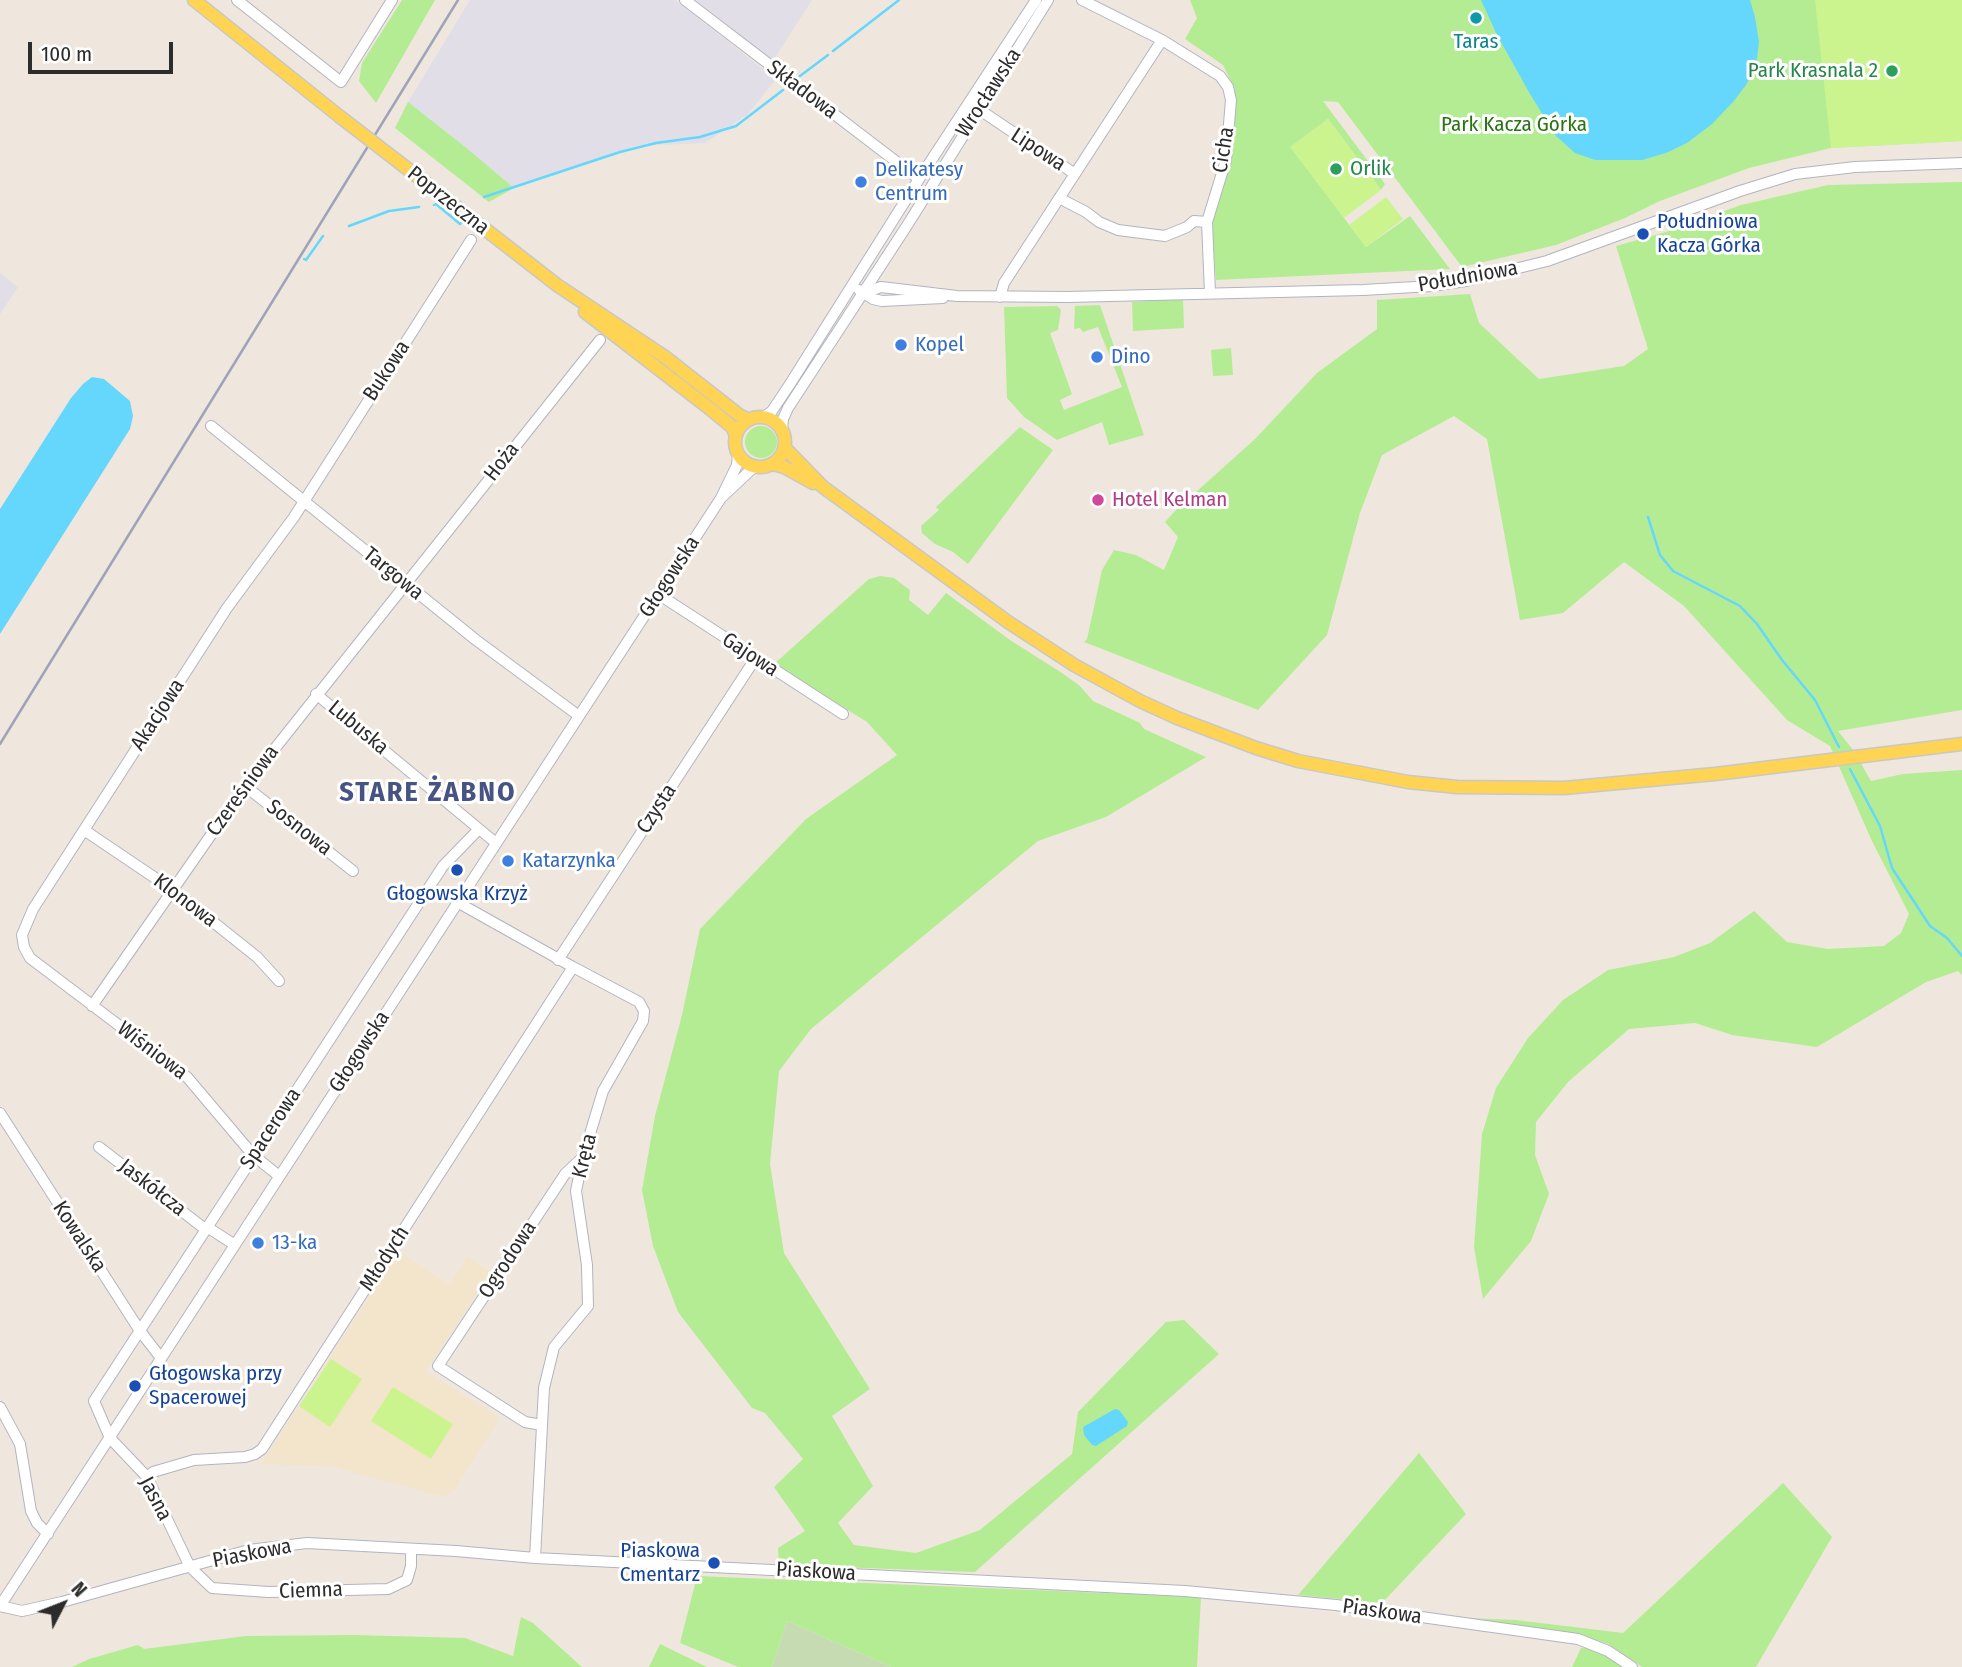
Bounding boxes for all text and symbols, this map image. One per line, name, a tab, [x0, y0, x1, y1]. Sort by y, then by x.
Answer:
marker: Taras	[1468, 10, 1484, 26]
scale bar	[32, 28, 177, 72]
place label: Taras	[1454, 29, 1498, 55]
text: 100 m	[41, 41, 92, 67]
street label: Wrocławska	[951, 44, 1027, 142]
street label: Składowa	[762, 55, 842, 125]
place label: Park Krasnala 2	[1748, 58, 1878, 84]
marker: Park Krasnala 2	[1884, 63, 1900, 79]
park label: Park Kacza Górka	[1441, 112, 1587, 138]
street label: Lipowa	[1006, 123, 1070, 177]
street label: Cicha	[1208, 125, 1240, 175]
place label: Orlik	[1350, 156, 1391, 182]
place label: Delikatesy Centrum	[875, 157, 963, 207]
street label: Poprzeczna	[402, 161, 494, 241]
marker: Orlik	[1328, 161, 1344, 177]
marker: Delikatesy Centrum	[853, 174, 869, 190]
place label: Południowa Kacza Górka	[1657, 209, 1761, 259]
marker: Południowa Kacza Górka	[1635, 226, 1651, 242]
street label: Południowa	[1416, 256, 1520, 298]
place label: Kopel	[915, 332, 964, 358]
street label: Bukowa	[358, 336, 416, 406]
marker: Kopel	[893, 337, 909, 353]
place label: Dino	[1111, 344, 1151, 370]
marker: Dino	[1089, 349, 1105, 365]
street label: Hoża	[479, 438, 525, 486]
place label: Hotel Kelman	[1112, 487, 1227, 513]
marker: Hotel Kelman	[1090, 492, 1106, 508]
street label: Głogowska	[634, 532, 706, 622]
street label: Targowa	[358, 542, 428, 606]
street label: Gajowa	[717, 627, 783, 683]
street label: Akacjowa	[126, 675, 190, 755]
street label: Lubuska	[323, 696, 393, 760]
street label: Czereśniowa	[202, 741, 284, 841]
district label: STARE ŻABNO	[341, 776, 515, 810]
street label: Czysta	[632, 779, 682, 839]
street label: Sosnowa	[261, 795, 337, 861]
place label: Katarzynka	[522, 848, 616, 874]
marker: Katarzynka	[500, 853, 516, 869]
marker: Głogowska Krzyż	[449, 862, 465, 878]
street label: Klonowa	[148, 869, 222, 933]
place label: Głogowska Krzyż	[386, 881, 528, 907]
street label: Głogowska	[324, 1007, 396, 1097]
street label: Wiśniowa	[112, 1017, 192, 1085]
street label: Spacerowa	[235, 1083, 307, 1175]
street label: Kręta	[567, 1131, 603, 1181]
street label: Jaskółcza	[113, 1154, 191, 1222]
street label: Kowalska	[47, 1197, 111, 1277]
street label: Ogrodowa	[474, 1217, 542, 1303]
street label: Młodych	[355, 1222, 415, 1296]
place label: 13-ka	[272, 1230, 317, 1256]
marker: 13-ka	[250, 1235, 266, 1251]
place label: Głogowska przy Spacerowej	[149, 1361, 282, 1411]
marker: Głogowska przy Spacerowej	[127, 1378, 143, 1394]
street label: Jasna	[133, 1473, 177, 1525]
street label: Piaskowa	[210, 1534, 294, 1574]
place label: Piaskowa Cmentarz	[620, 1538, 700, 1588]
marker: Piaskowa Cmentarz	[706, 1555, 722, 1571]
street label: Piaskowa	[775, 1557, 857, 1587]
north arrow	[28, 1569, 98, 1639]
street label: Ciemna	[279, 1577, 343, 1605]
text: N	[67, 1578, 91, 1602]
street label: Piaskowa	[1341, 1594, 1423, 1630]

